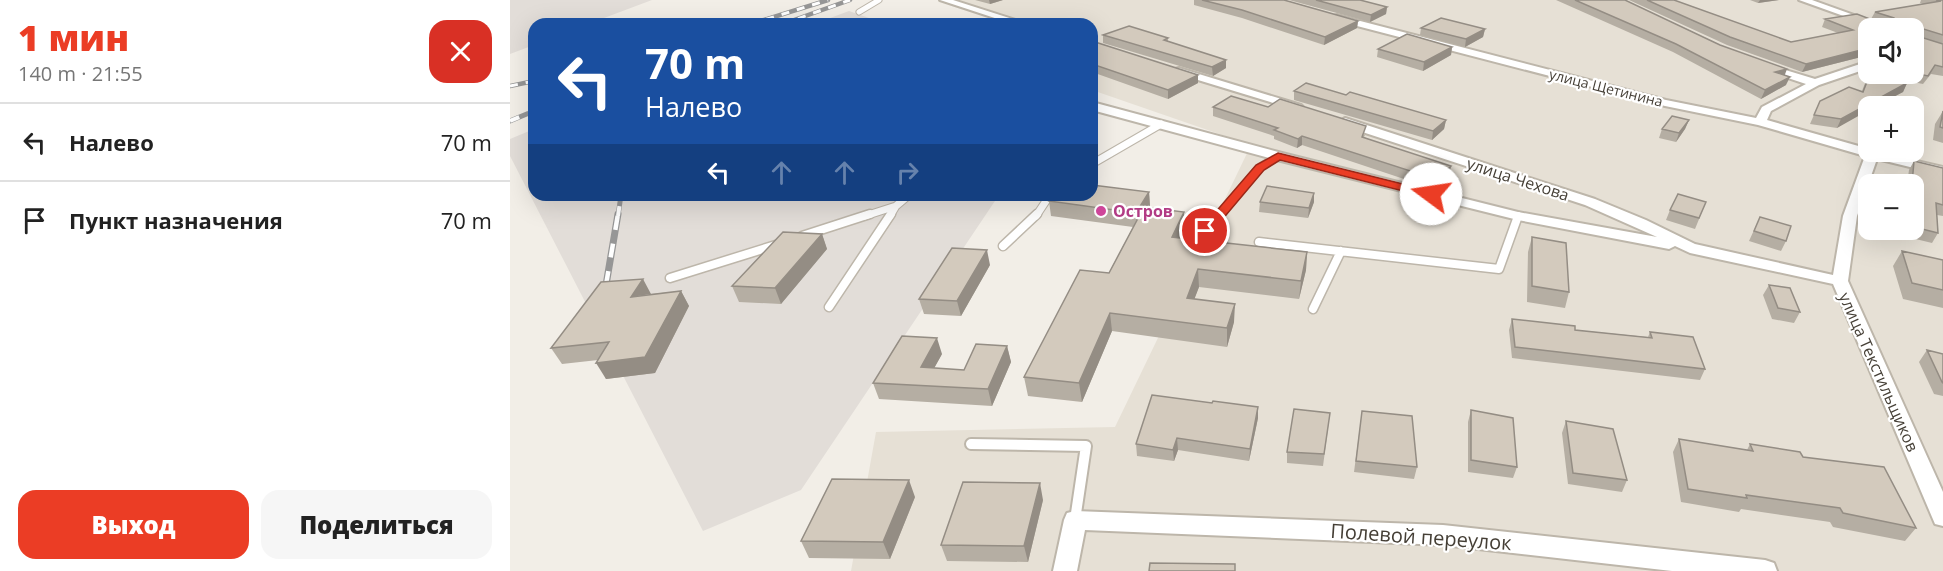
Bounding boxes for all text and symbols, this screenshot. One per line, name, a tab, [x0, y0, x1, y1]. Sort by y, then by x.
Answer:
text: 1 мин	[18, 13, 129, 62]
map controls	[1858, 18, 1924, 240]
button: sound	[1858, 18, 1924, 84]
button: close	[429, 20, 492, 83]
text: 70 m	[645, 34, 745, 91]
icon: left	[546, 42, 624, 120]
text: 140 m · 21:55	[18, 60, 143, 87]
street label: улица Щетинина	[1547, 64, 1665, 111]
text: Налево	[645, 88, 742, 125]
button: +	[1858, 96, 1924, 162]
icon: left	[18, 126, 51, 159]
text: Налево	[69, 127, 154, 157]
text: 70 m	[441, 127, 492, 157]
street label: улица Чехова	[1464, 152, 1572, 206]
icon: left	[702, 156, 735, 189]
icon: ahead	[765, 156, 798, 189]
icon: ahead	[828, 156, 861, 189]
icon: right	[891, 156, 924, 189]
position arrow	[1399, 162, 1463, 226]
button: −	[1858, 174, 1924, 240]
place label: Остров	[1113, 200, 1173, 222]
icon: arrive	[18, 204, 51, 237]
marker: Остров	[1094, 204, 1108, 218]
text: Пункт назначения	[69, 205, 283, 235]
text: 70 m	[441, 205, 492, 235]
pin	[1179, 205, 1230, 256]
icon: arrive	[1188, 214, 1221, 247]
street label: улица Текстильщиков	[1834, 289, 1924, 455]
button: Выход	[18, 490, 249, 559]
button: Поделиться	[261, 490, 492, 559]
street label: Полевой переулок	[1330, 517, 1513, 556]

